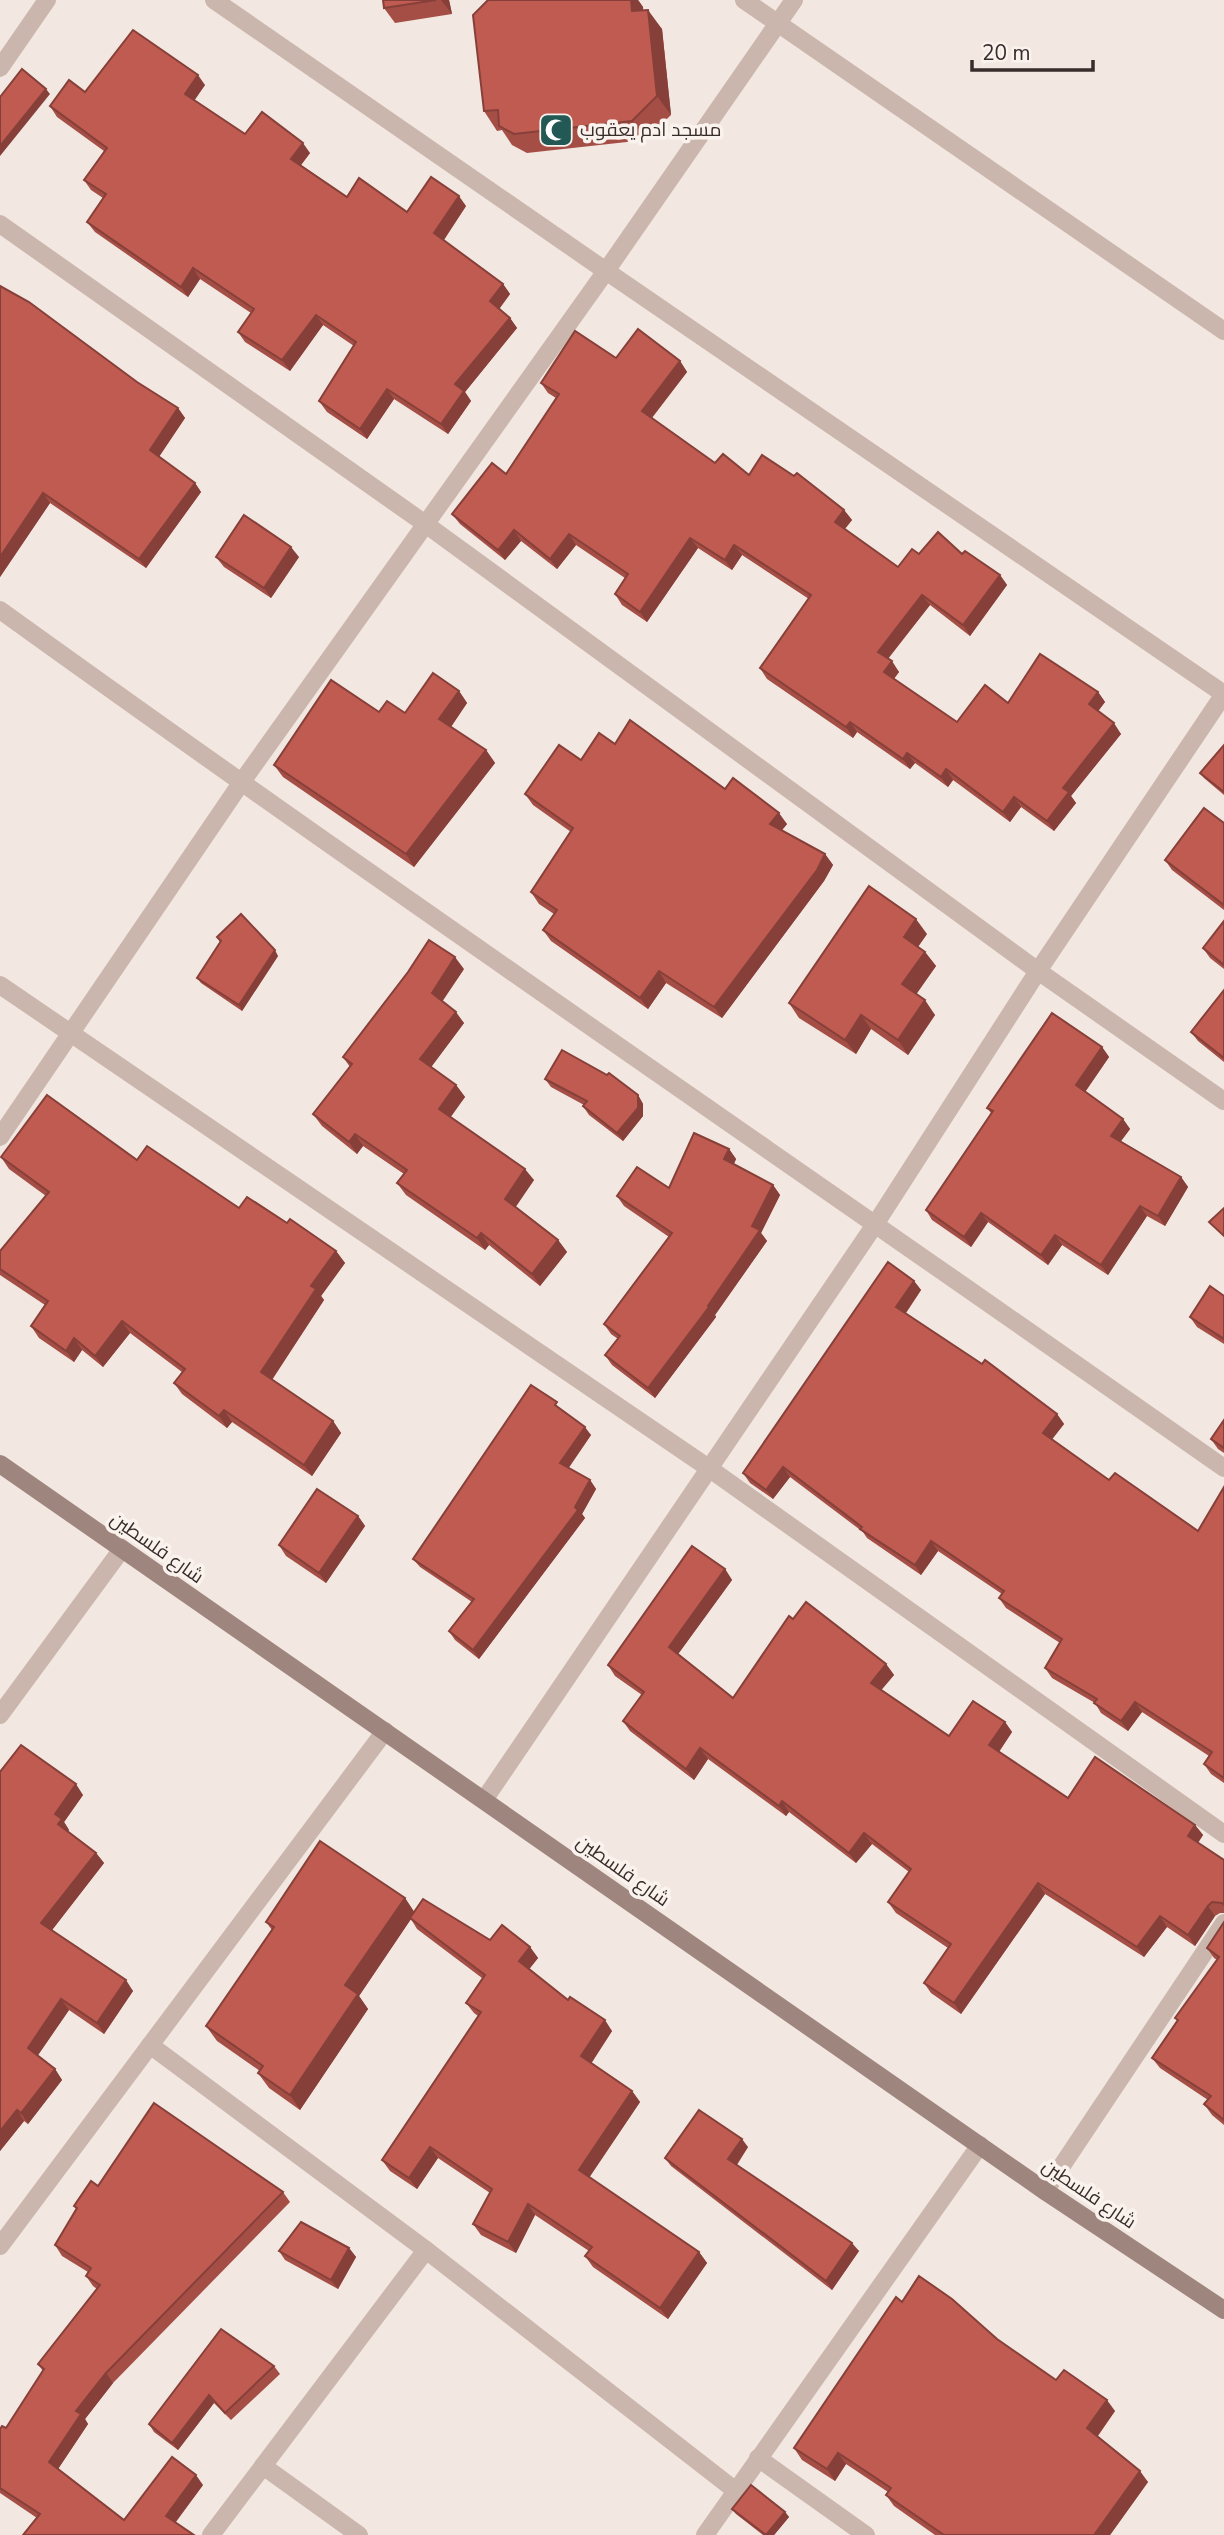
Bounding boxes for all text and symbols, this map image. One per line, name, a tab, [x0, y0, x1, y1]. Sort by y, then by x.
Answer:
scale bar	[972, 28, 1093, 72]
text: 20 m	[982, 39, 1031, 67]
mosque icon: مسجد ادم يعقوب	[537, 111, 575, 149]
place label: مسجد ادم يعقوب	[580, 117, 721, 143]
street label: شارع فلسطين	[105, 1506, 209, 1590]
street label: شارع فلسطين	[571, 1829, 675, 1913]
street label: شارع فلسطين	[1037, 2153, 1141, 2235]

